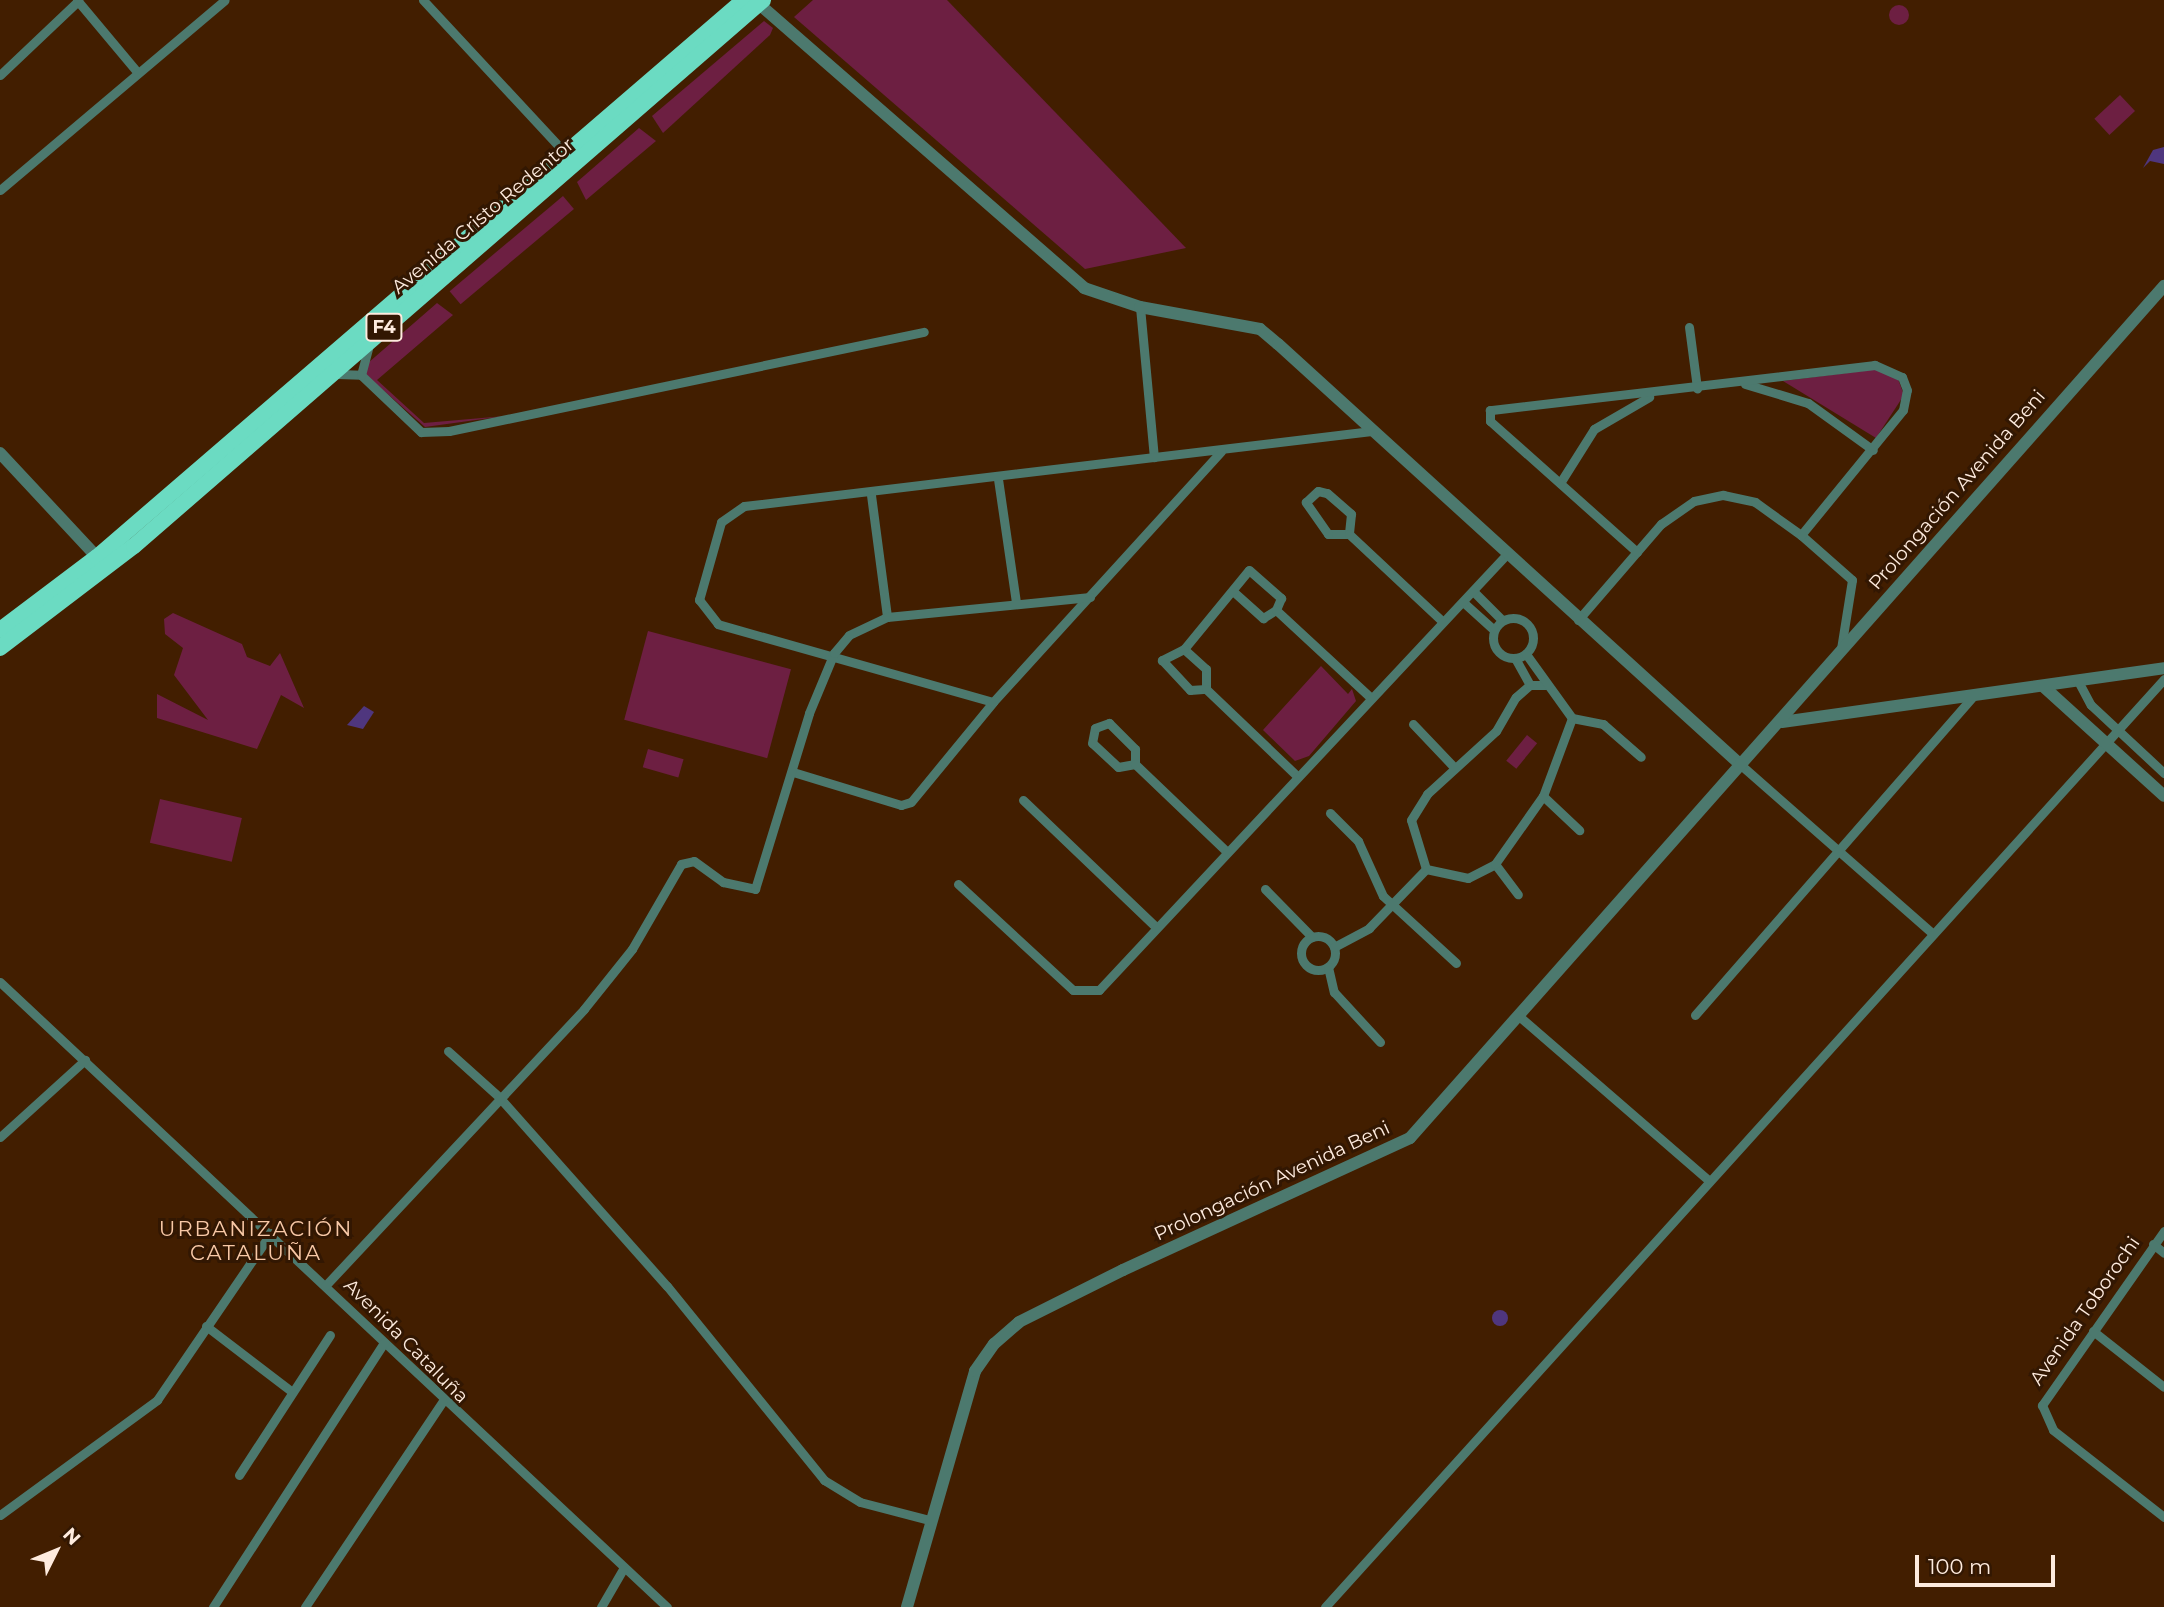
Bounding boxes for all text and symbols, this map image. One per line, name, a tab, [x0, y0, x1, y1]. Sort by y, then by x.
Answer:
street label: Avenida Cristo Redentor	[387, 133, 579, 299]
road number: F4	[365, 312, 403, 342]
street label: Prolongación Avenida Beni	[1864, 385, 2050, 595]
street label: Prolongación Avenida Beni	[1151, 1116, 1393, 1246]
district label: URBANIZACIÓN CATALUÑA	[160, 1216, 352, 1266]
street label: Avenida Toborochi	[2025, 1232, 2145, 1390]
street label: Avenida Cataluña	[339, 1274, 473, 1408]
north arrow	[21, 1516, 91, 1586]
text: N	[58, 1523, 85, 1550]
scale bar	[1919, 1540, 2059, 1584]
text: 100 m	[1928, 1554, 1991, 1579]

